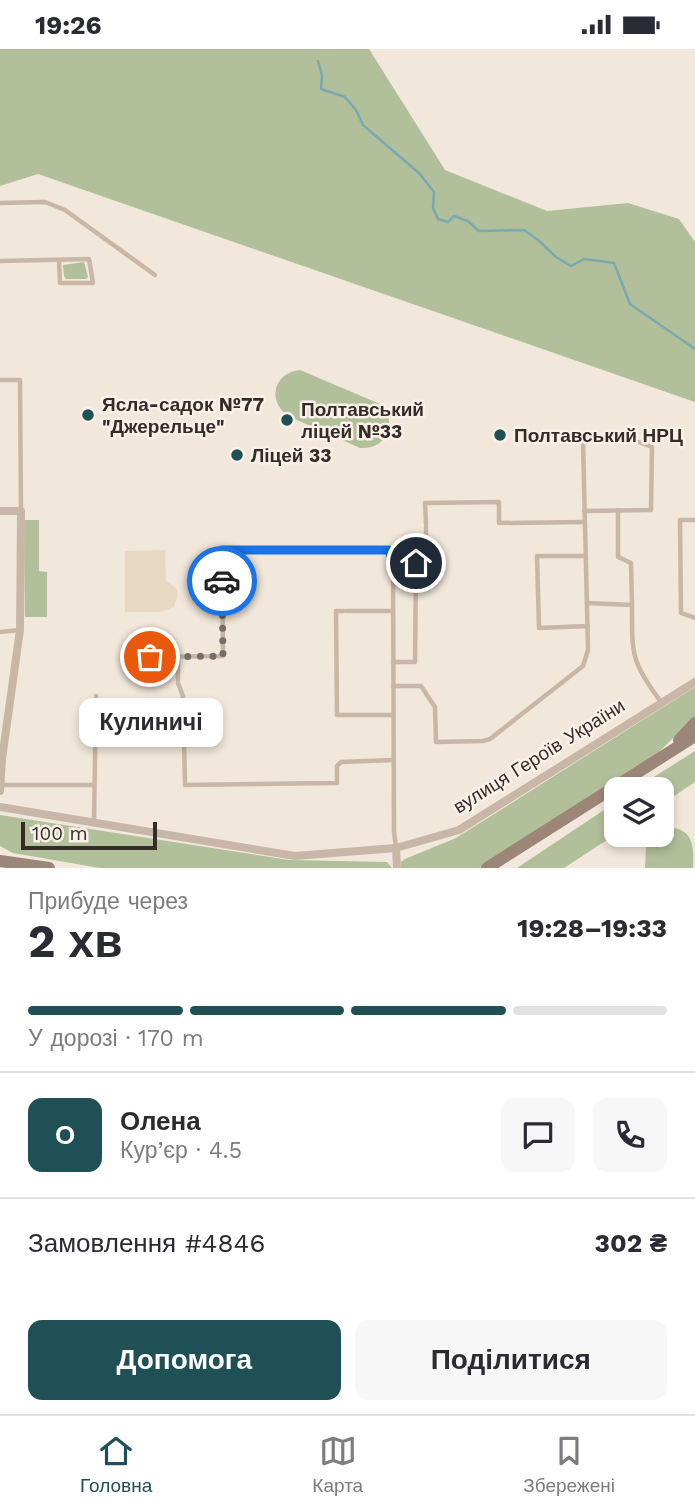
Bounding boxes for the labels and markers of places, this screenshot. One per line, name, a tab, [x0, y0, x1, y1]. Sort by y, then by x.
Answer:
place label: Ясла-садок №77 "Джерельце"	[102, 393, 264, 438]
place label: Полтавський ліцей №33	[301, 398, 424, 443]
marker: Ясла-садок №77 "Джерельце"	[80, 407, 96, 423]
marker: Полтавський ліцей №33	[279, 412, 295, 428]
place label: Полтавський НРЦ	[514, 424, 683, 447]
marker: Полтавський НРЦ	[492, 427, 508, 443]
place label: Ліцей 33	[251, 444, 332, 467]
marker: Ліцей 33	[229, 447, 245, 463]
pin	[386, 533, 446, 593]
pin	[120, 627, 180, 687]
callout: Кулиничі	[78, 699, 222, 748]

